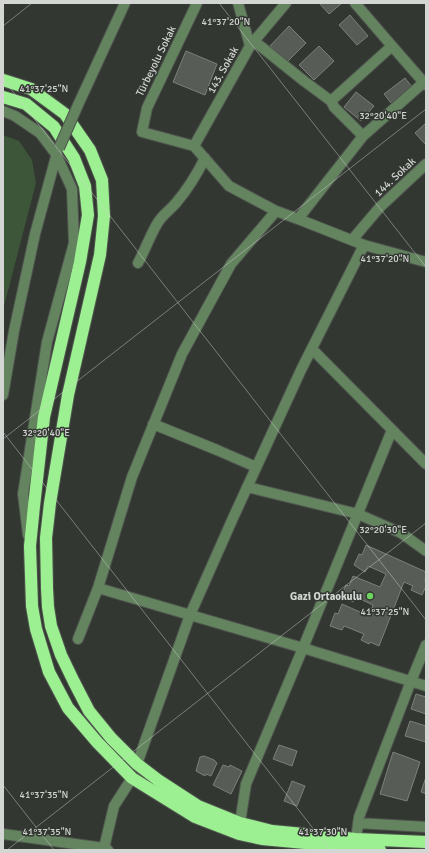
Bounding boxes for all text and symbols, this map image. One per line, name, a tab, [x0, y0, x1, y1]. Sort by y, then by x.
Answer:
text: 41°37'20"N	[202, 16, 250, 28]
street label: Türbeyolu Sokak	[133, 23, 179, 98]
street label: 143. Sokak	[205, 44, 241, 96]
text: 41°37'25"N	[20, 83, 68, 95]
text: 32°20'40"E	[359, 110, 407, 122]
street label: 144. Sokak	[372, 154, 419, 199]
text: 41°37'20"N	[361, 253, 409, 265]
text: 32°20'40"E	[22, 427, 70, 439]
text: 32°20'30"E	[359, 524, 407, 536]
place label: Gazi Ortaokulu	[290, 590, 362, 603]
marker: Gazi Ortaokulu	[365, 591, 375, 601]
text: 41°37'25"N	[361, 606, 409, 618]
text: 41°37'35"N	[20, 789, 68, 801]
text: 41°37'35"N	[23, 826, 71, 838]
text: 41°37'30"N	[299, 826, 347, 838]

